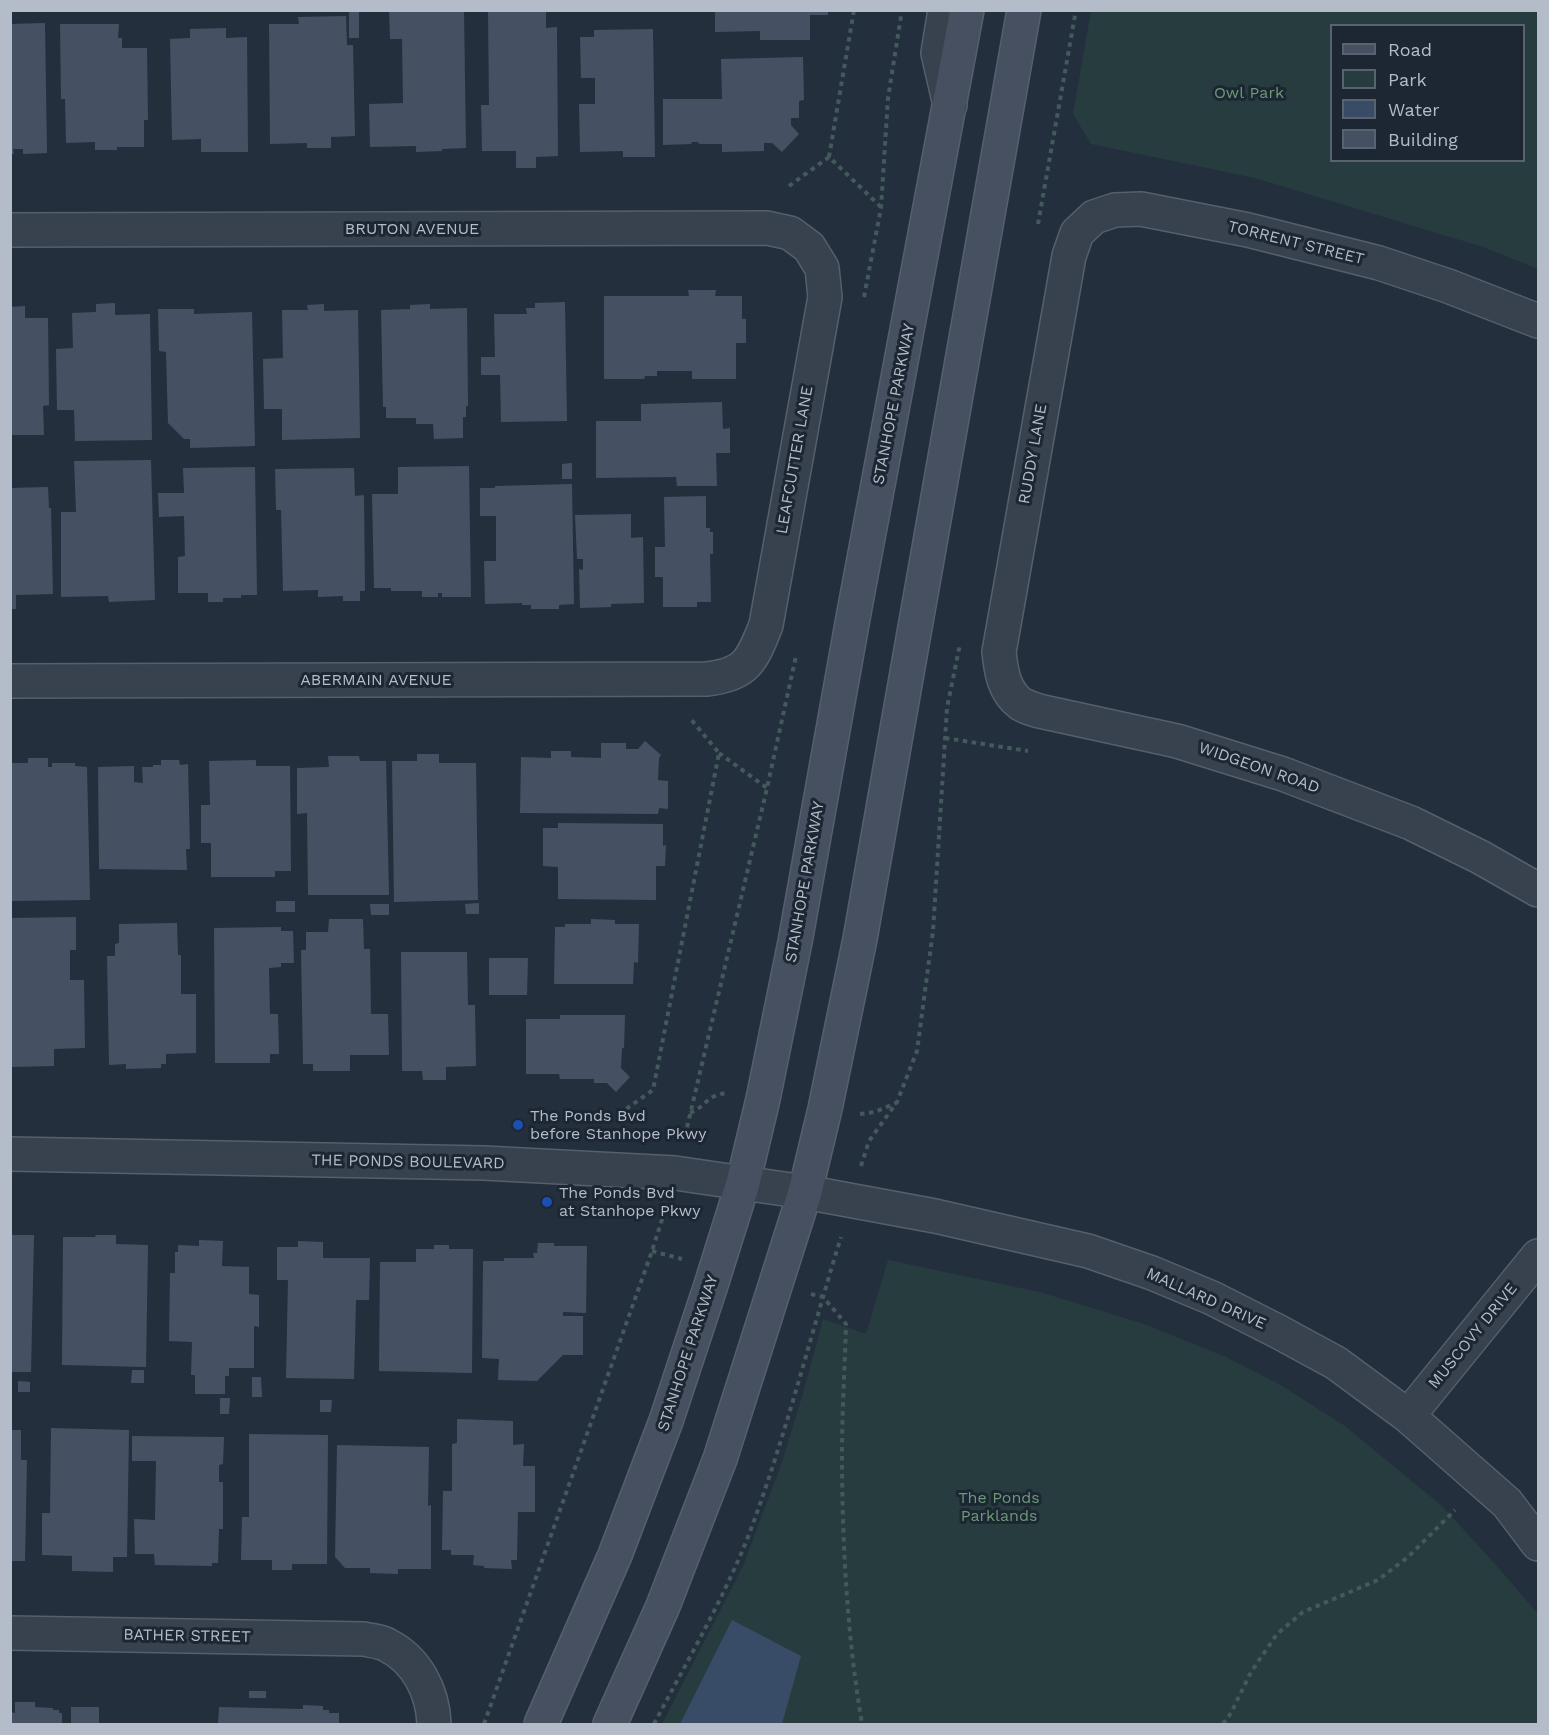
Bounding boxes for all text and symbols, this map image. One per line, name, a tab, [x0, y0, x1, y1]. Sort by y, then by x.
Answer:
legend	[1330, 24, 1525, 162]
text: Road	[1388, 39, 1432, 60]
text: Park	[1388, 69, 1427, 90]
park label: Owl Park	[1214, 83, 1284, 103]
text: Water	[1388, 99, 1440, 120]
text: Building	[1388, 129, 1458, 150]
street label: TORRENT STREET	[1226, 217, 1366, 269]
street label: BRUTON AVENUE	[345, 219, 479, 239]
street label: STANHOPE PARKWAY	[869, 322, 919, 486]
street label: LEAFCUTTER LANE	[773, 385, 817, 535]
street label: RUDDY LANE	[1015, 402, 1051, 506]
street label: ABERMAIN AVENUE	[300, 670, 452, 690]
street label: WIDGEON ROAD	[1196, 738, 1322, 798]
street label: STANHOPE PARKWAY	[781, 800, 829, 964]
place label: The Ponds Bvd before Stanhope Pkwy	[530, 1106, 706, 1144]
marker: The Ponds Bvd before Stanhope Pkwy	[511, 1118, 525, 1132]
street label: THE PONDS BOULEVARD	[311, 1151, 505, 1173]
place label: The Ponds Bvd at Stanhope Pkwy	[559, 1183, 701, 1221]
marker: The Ponds Bvd at Stanhope Pkwy	[540, 1195, 554, 1209]
street label: MALLARD DRIVE	[1143, 1264, 1269, 1334]
street label: STANHOPE PARKWAY	[654, 1272, 722, 1434]
street label: MUSCOVY DRIVE	[1425, 1279, 1521, 1393]
park label: The Ponds Parklands	[958, 1488, 1040, 1526]
street label: BATHER STREET	[123, 1625, 251, 1647]

